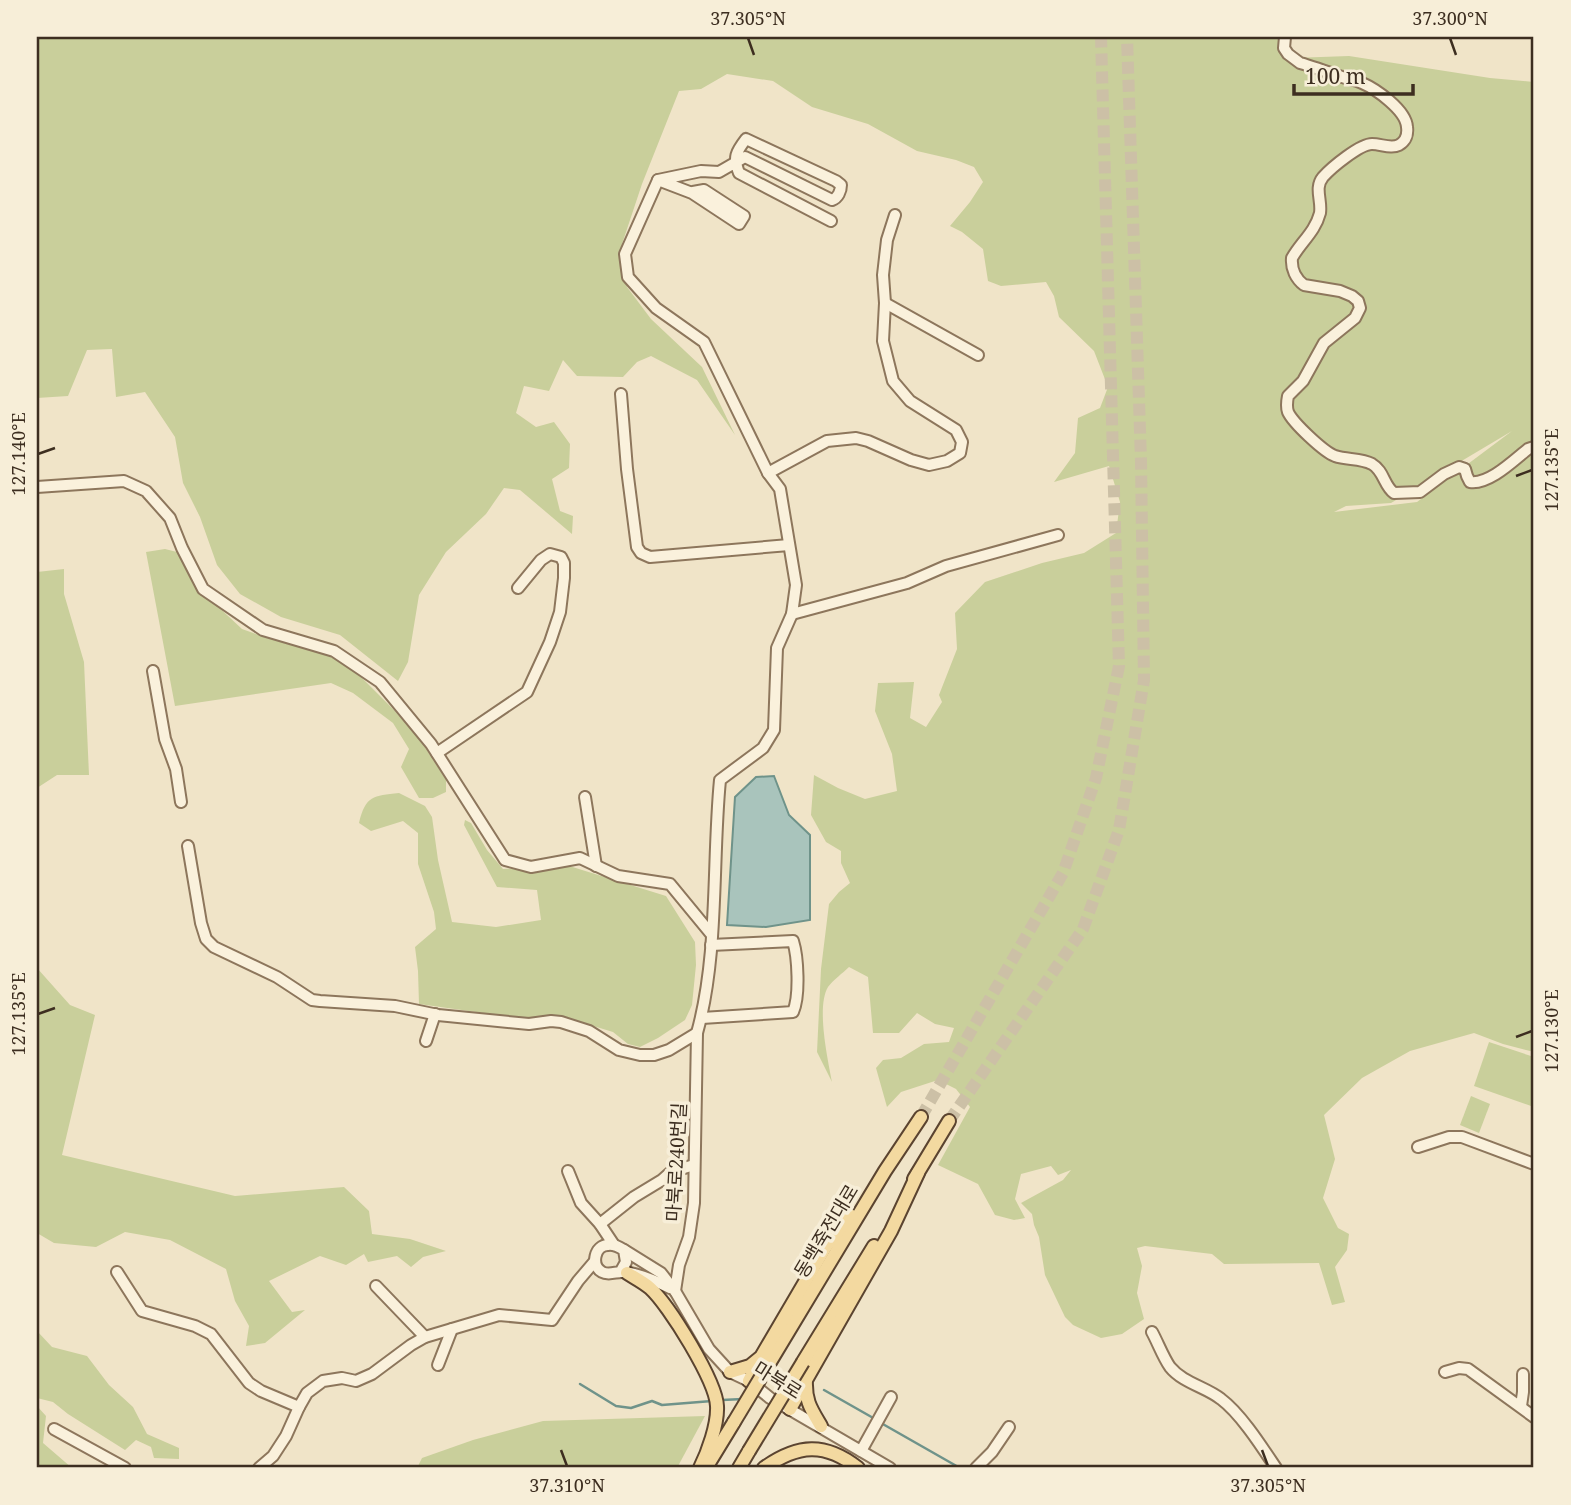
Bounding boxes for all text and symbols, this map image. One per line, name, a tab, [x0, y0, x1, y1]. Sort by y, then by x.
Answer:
text: 37.305°N	[710, 6, 786, 30]
text: 37.300°N	[1412, 6, 1488, 30]
scale bar	[1294, 52, 1414, 96]
text: 100 m	[1305, 62, 1366, 90]
text: 127.140°E	[6, 412, 30, 496]
text: 127.135°E	[1539, 428, 1563, 512]
text: 127.135°E	[6, 972, 30, 1056]
text: 127.130°E	[1539, 989, 1563, 1073]
street label: 마북로240번길	[660, 1102, 692, 1222]
street label: 동백죽전대로	[788, 1179, 864, 1283]
street label: 마북로	[749, 1355, 807, 1405]
text: 37.310°N	[529, 1473, 605, 1497]
text: 37.305°N	[1230, 1473, 1306, 1497]

